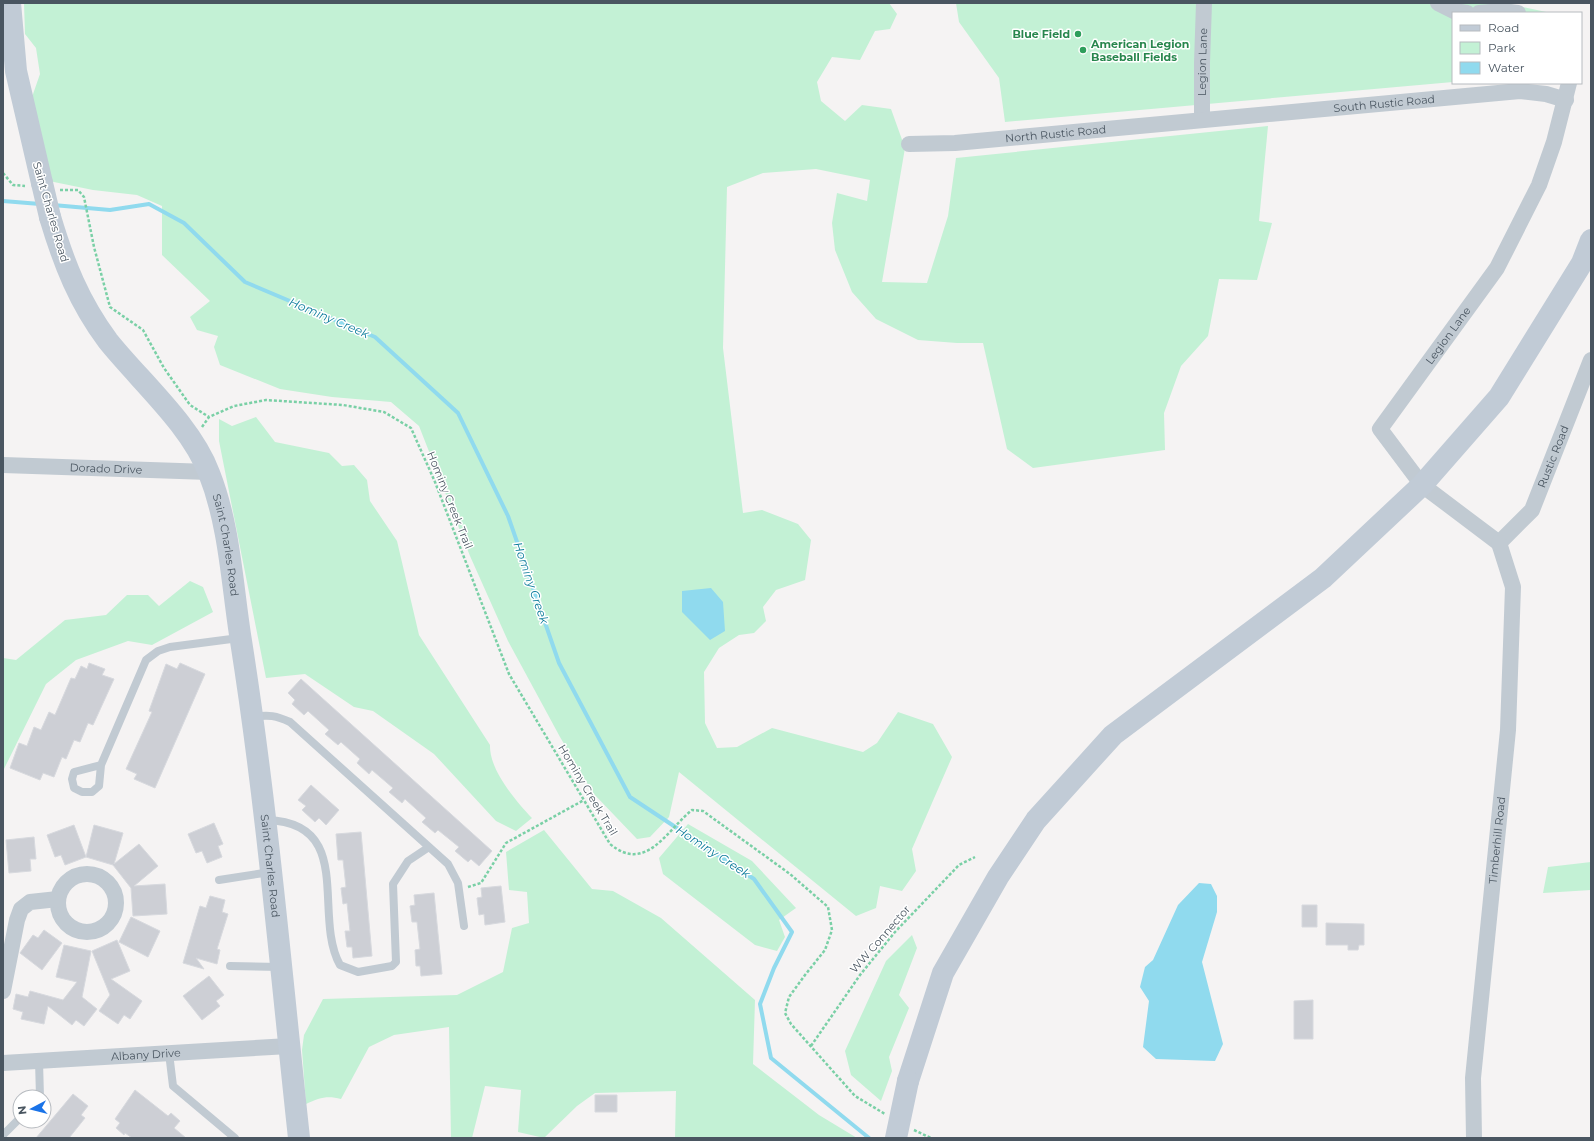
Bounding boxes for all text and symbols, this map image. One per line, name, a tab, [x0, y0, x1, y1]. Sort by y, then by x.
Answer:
legend	[1452, 12, 1582, 84]
text: Road	[1488, 20, 1519, 35]
place label: Blue Field	[1012, 27, 1070, 41]
street label: Legion Lane	[1195, 27, 1210, 96]
marker: Blue Field	[1073, 29, 1083, 39]
place label: American Legion Baseball Fields	[1090, 37, 1189, 64]
text: Park	[1488, 40, 1516, 55]
marker: American Legion Baseball Fields	[1078, 45, 1088, 55]
text: Water	[1488, 60, 1525, 75]
street label: South Rustic Road	[1333, 92, 1436, 115]
street label: North Rustic Road	[1004, 122, 1107, 145]
street label: Saint Charles Road	[30, 160, 72, 264]
water label: Hominy Creek	[287, 294, 372, 342]
street label: Legion Lane	[1422, 304, 1474, 367]
street label: Rustic Road	[1534, 423, 1572, 490]
street label: Hominy Creek Trail	[424, 449, 476, 551]
street label: Dorado Drive	[69, 460, 143, 477]
street label: Saint Charles Road	[210, 492, 242, 597]
water label: Hominy Creek	[510, 540, 553, 627]
street label: Hominy Creek Trail	[555, 742, 621, 838]
street label: Timberhill Road	[1486, 796, 1508, 884]
street label: Saint Charles Road	[258, 814, 283, 918]
water label: Hominy Creek	[673, 822, 754, 882]
street label: WW Connector	[847, 902, 913, 976]
street label: Albany Drive	[111, 1045, 181, 1064]
north arrow	[12, 1089, 52, 1129]
text: N	[15, 1105, 30, 1115]

